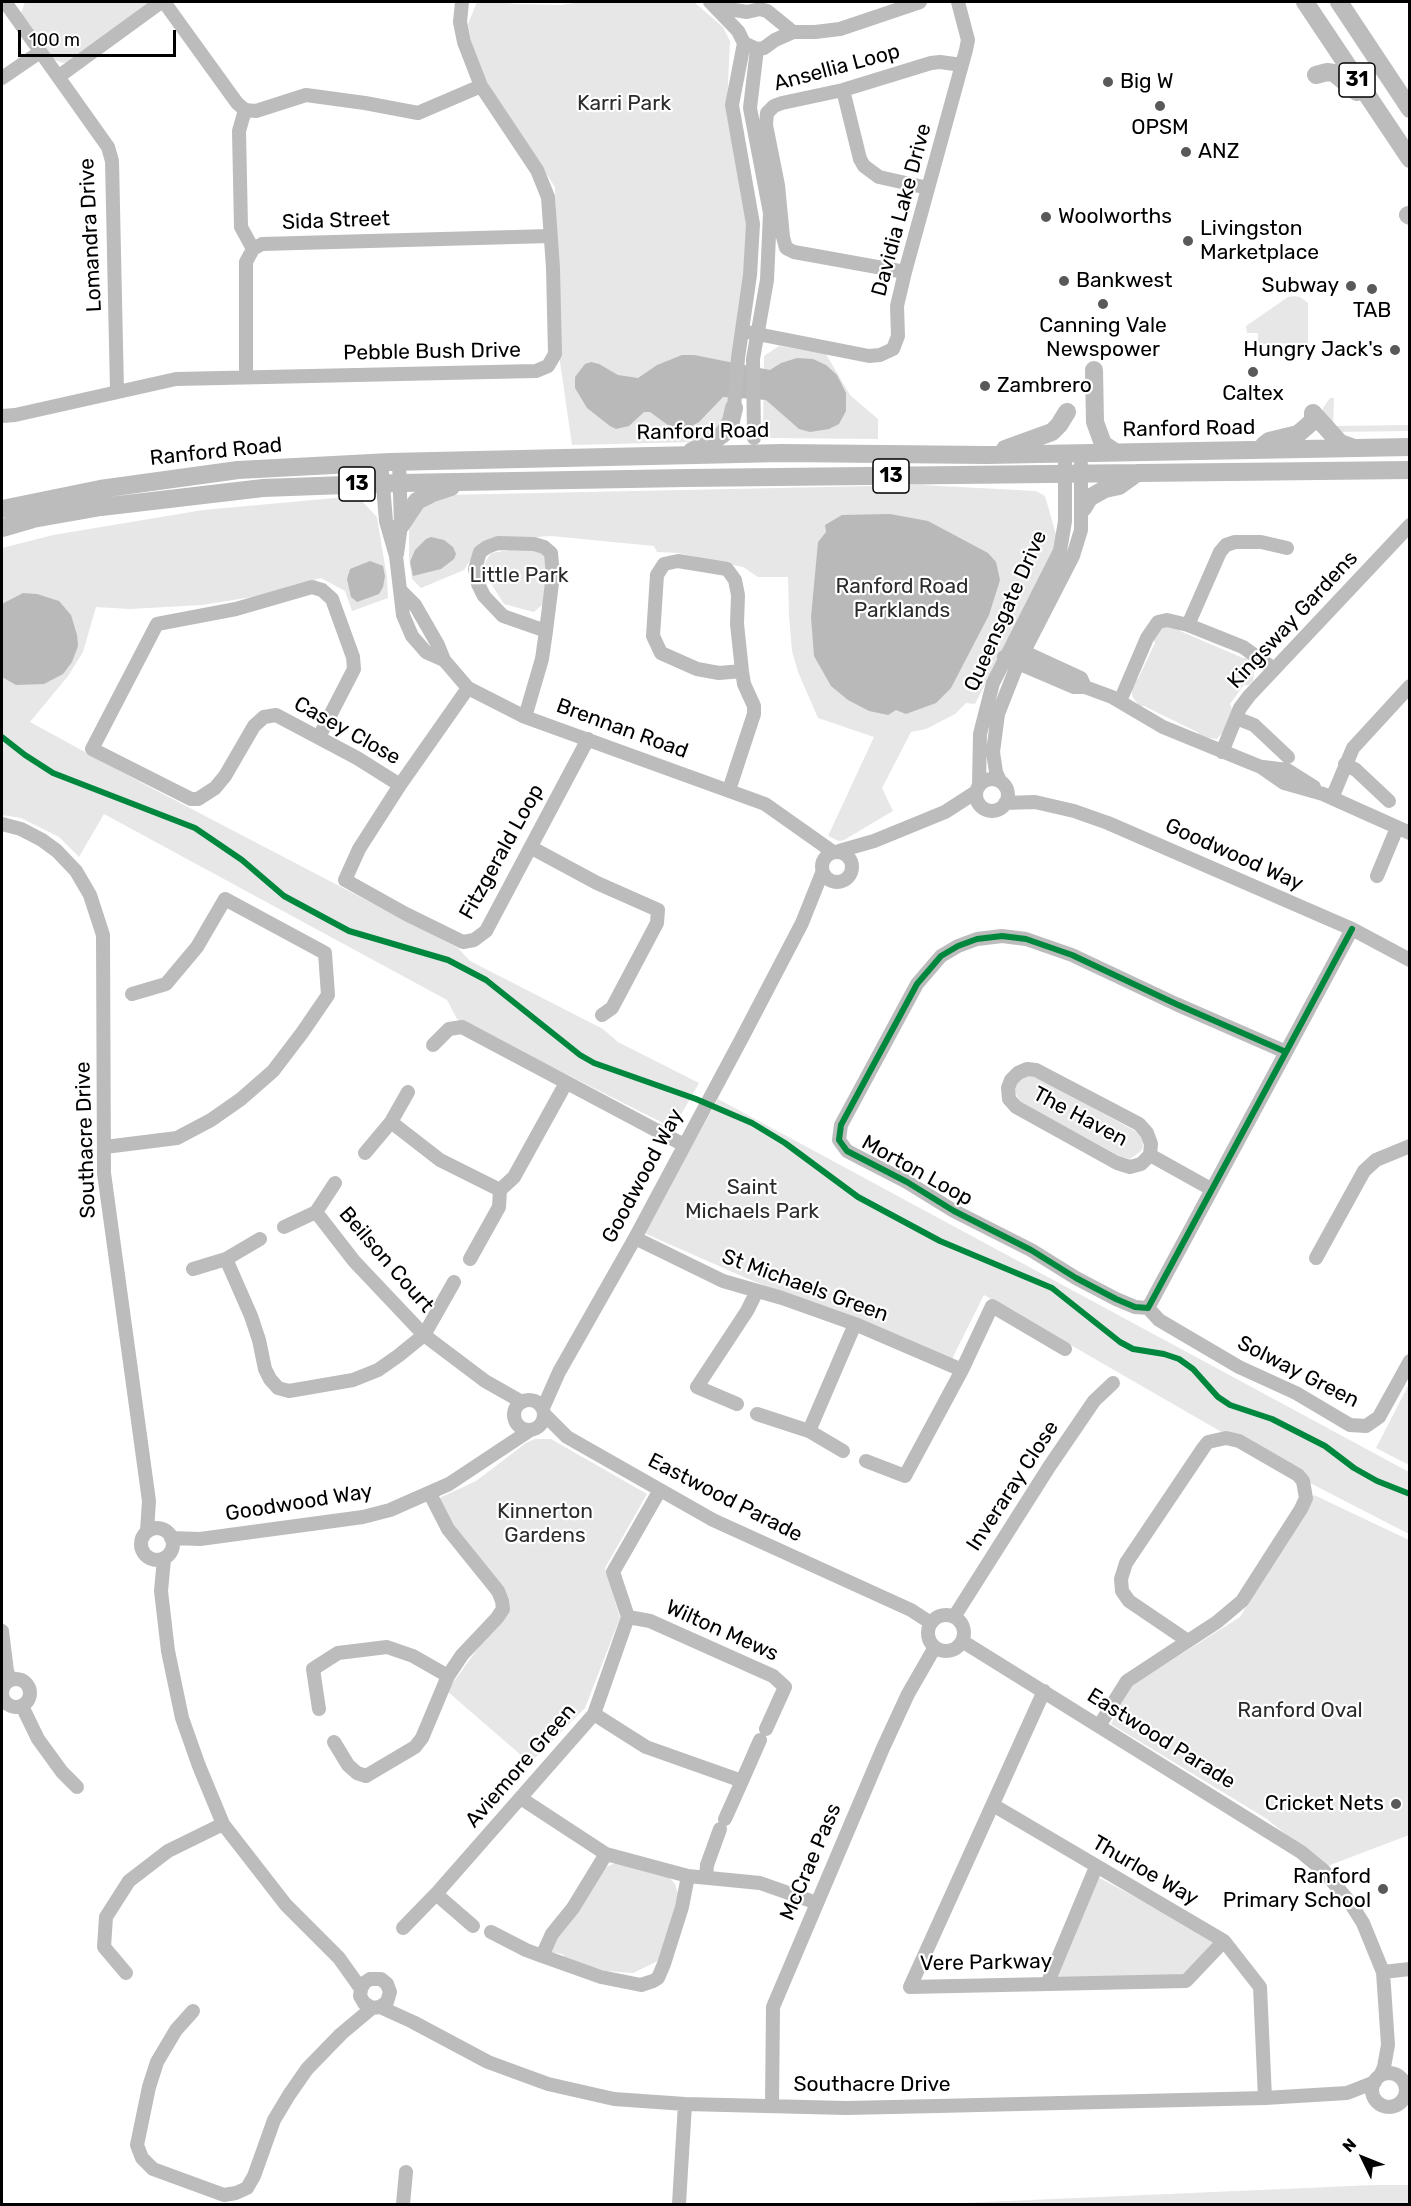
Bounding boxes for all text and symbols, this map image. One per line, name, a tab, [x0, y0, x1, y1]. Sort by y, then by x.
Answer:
scale bar	[21, 18, 178, 56]
text: 100 m	[29, 29, 80, 51]
street label: Ansellia Loop	[771, 39, 903, 97]
road number: 31	[1339, 63, 1375, 97]
place label: Big W	[1120, 69, 1174, 95]
marker: Big W	[1101, 75, 1115, 89]
park label: Karri Park	[577, 91, 671, 117]
marker: OPSM	[1153, 99, 1167, 113]
place label: OPSM	[1131, 115, 1189, 141]
street label: Davidia Lake Drive	[867, 121, 937, 299]
place label: ANZ	[1198, 139, 1239, 165]
marker: ANZ	[1179, 145, 1193, 159]
street label: Lomandra Drive	[74, 157, 108, 313]
place label: Woolworths	[1058, 204, 1172, 230]
street label: Sida Street	[282, 207, 390, 235]
marker: Woolworths	[1039, 210, 1053, 224]
place label: Livingston Marketplace	[1200, 216, 1319, 266]
marker: Livingston Marketplace	[1181, 234, 1195, 248]
place label: Bankwest	[1076, 268, 1172, 294]
place label: Subway	[1262, 273, 1339, 299]
marker: Bankwest	[1057, 274, 1071, 288]
marker: Subway	[1344, 279, 1358, 293]
marker: TAB	[1365, 282, 1379, 296]
marker: Canning Vale Newspower	[1096, 297, 1110, 311]
place label: TAB	[1353, 298, 1391, 324]
place label: Canning Vale Newspower	[1039, 313, 1167, 363]
place label: Hungry Jack's	[1243, 337, 1383, 363]
street label: Pebble Bush Drive	[343, 338, 521, 366]
marker: Hungry Jack's	[1388, 343, 1402, 357]
marker: Caltex	[1246, 365, 1260, 379]
place label: Zambrero	[997, 373, 1092, 399]
marker: Zambrero	[978, 379, 992, 393]
place label: Caltex	[1222, 381, 1284, 407]
street label: Ranford Road	[1122, 415, 1256, 443]
street label: Ranford Road	[636, 418, 770, 446]
street label: Ranford Road	[149, 433, 283, 471]
road number: 13	[873, 459, 909, 493]
road number: 13	[339, 467, 375, 501]
street label: Queensgate Drive	[959, 527, 1053, 695]
street label: Kingsway Gardens	[1223, 546, 1363, 694]
park label: Little Park	[469, 563, 569, 589]
park label: Ranford Road Parklands	[835, 574, 969, 624]
street label: Casey Close	[289, 691, 405, 771]
street label: Brennan Road	[553, 694, 691, 764]
street label: Fitzgerald Loop	[454, 780, 550, 924]
street label: Goodwood Way	[1161, 813, 1307, 897]
street label: Southacre Drive	[71, 1061, 101, 1219]
street label: The Haven	[1028, 1082, 1132, 1152]
street label: Goodwood Way	[597, 1105, 689, 1247]
street label: Morton Loop	[857, 1130, 977, 1212]
park label: Saint Michaels Park	[685, 1175, 819, 1225]
street label: Beilson Court	[333, 1202, 439, 1318]
street label: St Michaels Green	[718, 1244, 892, 1328]
street label: Solway Green	[1233, 1331, 1363, 1413]
street label: Inveraray Close	[962, 1416, 1064, 1556]
street label: Eastwood Parade	[644, 1448, 806, 1548]
street label: Goodwood Way	[224, 1479, 374, 1527]
park label: Kinnerton Gardens	[497, 1499, 593, 1549]
street label: Wilton Mews	[662, 1595, 782, 1667]
street label: Eastwood Parade	[1082, 1683, 1240, 1795]
park label: Ranford Oval	[1237, 1698, 1363, 1724]
street label: Aviemore Green	[460, 1699, 582, 1833]
place label: Cricket Nets	[1265, 1791, 1384, 1817]
marker: Cricket Nets	[1389, 1797, 1403, 1811]
street label: McCrae Pass	[775, 1800, 847, 1924]
street label: Thurloe Way	[1087, 1830, 1203, 1912]
place label: Ranford Primary School	[1223, 1864, 1371, 1914]
marker: Ranford Primary School	[1376, 1882, 1390, 1896]
street label: Vere Parkway	[920, 1949, 1052, 1977]
street label: Southacre Drive	[793, 2072, 951, 2098]
north arrow	[1333, 2128, 1393, 2188]
text: N	[1339, 2135, 1360, 2156]

